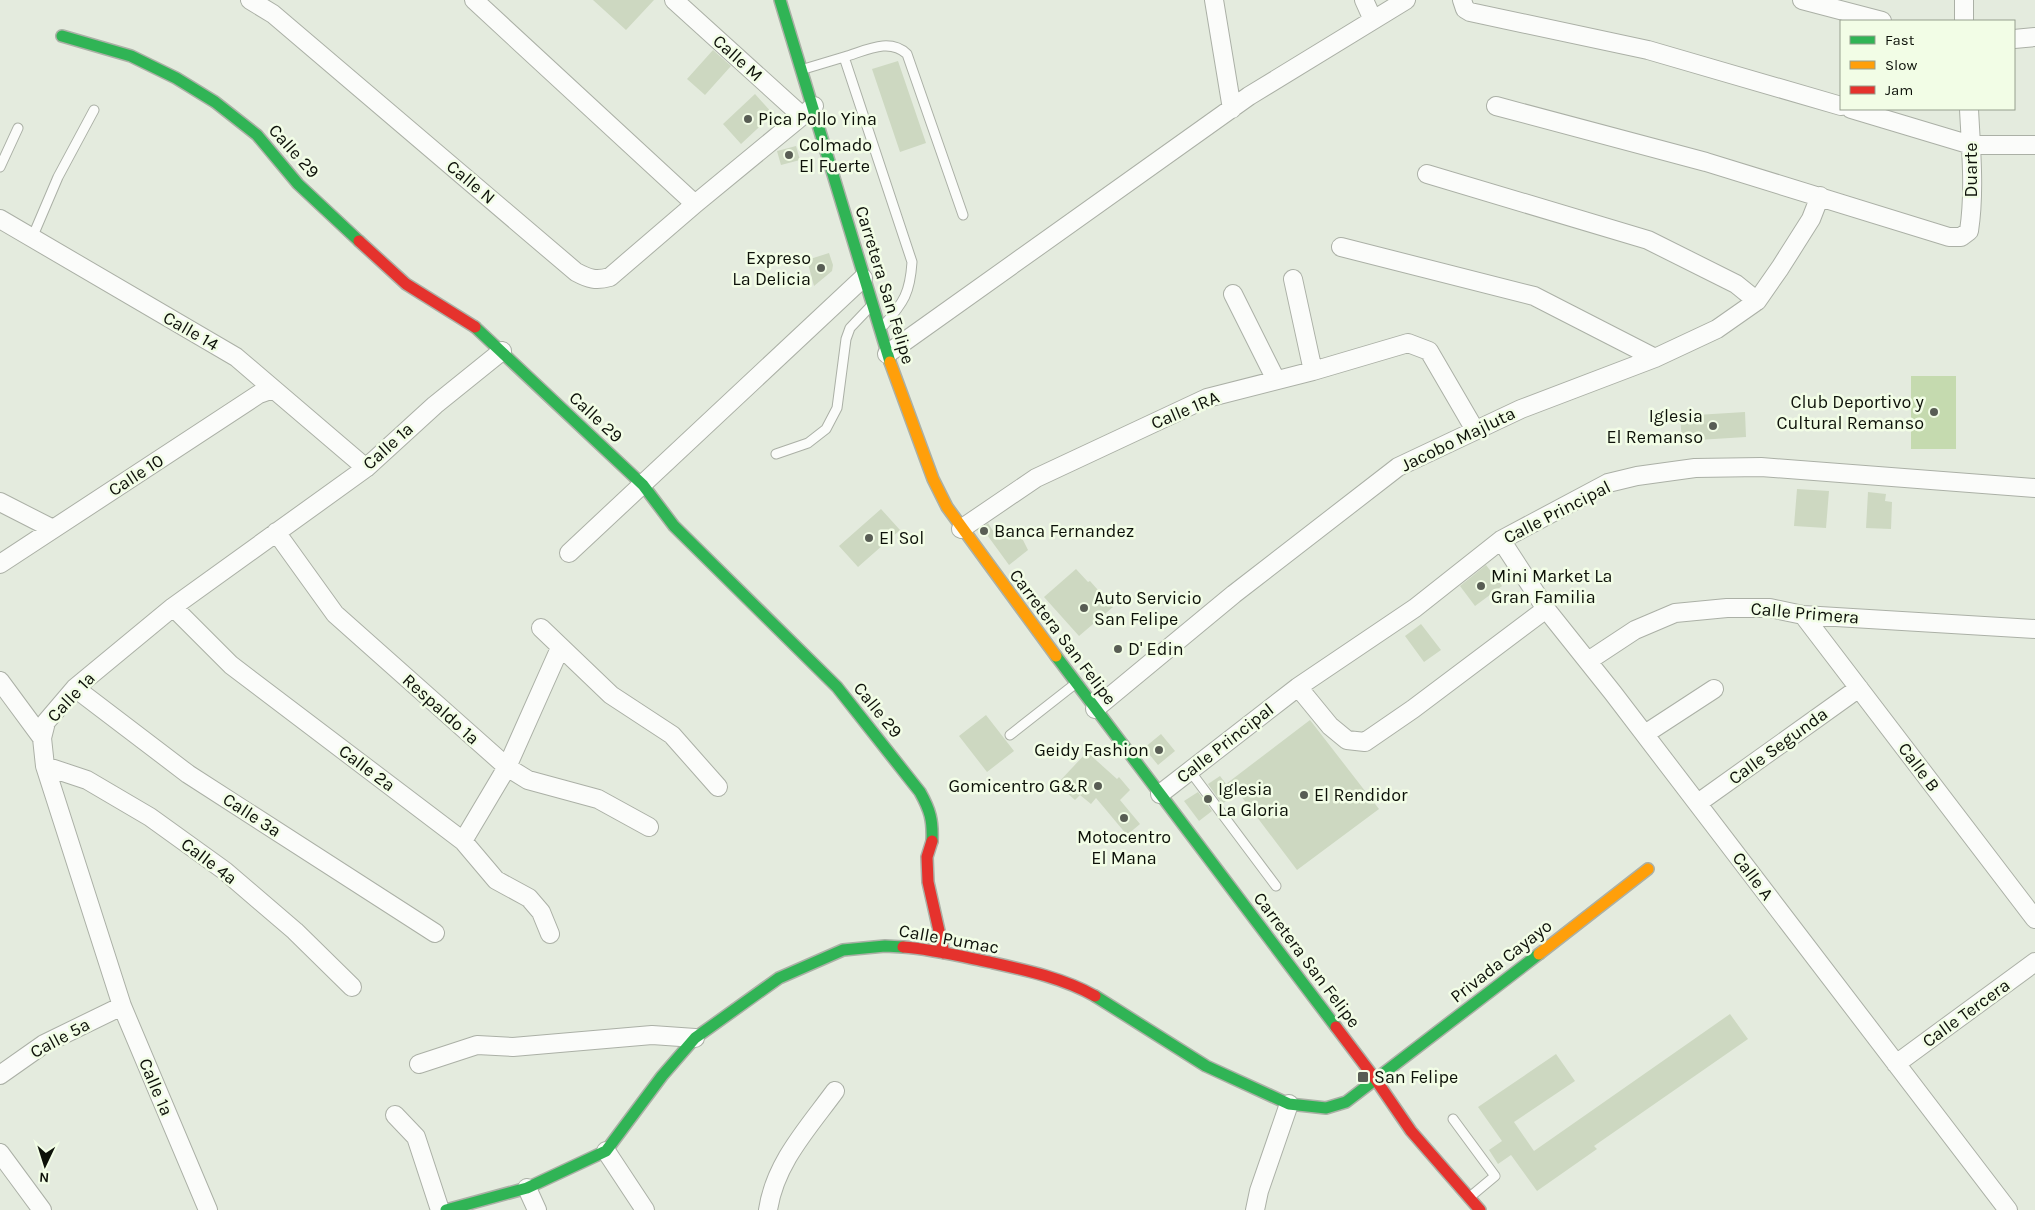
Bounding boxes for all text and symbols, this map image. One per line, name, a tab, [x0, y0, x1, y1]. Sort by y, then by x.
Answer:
legend	[1840, 20, 2015, 110]
street label: Calle M	[708, 30, 768, 86]
text: Fast	[1885, 31, 1915, 49]
text: Slow	[1885, 56, 1917, 74]
text: Jam	[1885, 81, 1913, 99]
place label: Pica Pollo Yina	[758, 108, 877, 130]
marker: Pica Pollo Yina	[742, 113, 754, 125]
street label: Calle 29	[264, 119, 324, 183]
place label: Colmado El Fuerte	[799, 134, 872, 177]
street label: Duarte	[1960, 142, 1982, 198]
marker: Colmado El Fuerte	[783, 149, 795, 161]
street label: Calle N	[442, 155, 500, 209]
street label: Carretera San Felipe	[850, 203, 920, 367]
place label: Expreso La Delicia	[732, 247, 811, 290]
marker: Expreso La Delicia	[815, 262, 827, 274]
street label: Calle 14	[159, 306, 223, 356]
street label: Calle 1RA	[1148, 386, 1222, 434]
street label: Calle 29	[565, 387, 627, 447]
place label: Club Deportivo y Cultural Remanso	[1776, 391, 1925, 434]
street label: Jacobo Majluta	[1397, 402, 1519, 476]
place label: Iglesia El Remanso	[1606, 405, 1703, 448]
marker: Club Deportivo y Cultural Remanso	[1928, 406, 1940, 418]
street label: Calle 1a	[358, 418, 418, 474]
marker: Iglesia El Remanso	[1707, 420, 1719, 432]
street label: Calle 10	[104, 449, 168, 501]
street label: Calle Principal	[1500, 476, 1614, 548]
place label: Banca Fernandez	[994, 520, 1134, 542]
marker: Banca Fernandez	[978, 525, 990, 537]
place label: El Sol	[879, 527, 924, 549]
marker: El Sol	[863, 532, 875, 544]
street label: Carretera San Felipe	[1005, 565, 1121, 709]
place label: Mini Market La Gran Familia	[1491, 565, 1613, 608]
marker: Mini Market La Gran Familia	[1475, 580, 1487, 592]
place label: Auto Servicio San Felipe	[1094, 587, 1202, 630]
street label: Calle Primera	[1750, 597, 1860, 629]
marker: Auto Servicio San Felipe	[1078, 602, 1090, 614]
place label: D' Edin	[1128, 638, 1184, 660]
marker: D' Edin	[1112, 643, 1124, 655]
street label: Calle 1a	[42, 667, 100, 727]
street label: Respaldo 1a	[398, 669, 484, 749]
street label: Calle 29	[849, 678, 907, 742]
street label: Calle Principal	[1172, 698, 1278, 788]
street label: Calle Segunda	[1724, 703, 1832, 789]
street label: Calle B	[1893, 738, 1945, 796]
place label: Geidy Fashion	[1034, 739, 1149, 761]
street label: Calle 2a	[334, 740, 400, 796]
marker: Geidy Fashion	[1153, 744, 1165, 756]
place label: Gomicentro G&R	[949, 775, 1088, 797]
place label: Iglesia La Gloria	[1218, 778, 1289, 821]
marker: Gomicentro G&R	[1092, 780, 1104, 792]
place label: El Rendidor	[1314, 784, 1408, 806]
street label: Calle 3a	[219, 788, 285, 842]
marker: El Rendidor	[1298, 789, 1310, 801]
marker: Iglesia La Gloria	[1202, 793, 1214, 805]
marker: Motocentro El Mana	[1118, 812, 1130, 824]
place label: Motocentro El Mana	[1077, 826, 1171, 869]
street label: Calle 4a	[177, 833, 241, 889]
street label: Calle A	[1728, 847, 1778, 905]
street label: Carretera San Felipe	[1249, 888, 1365, 1032]
street label: Privada Cayayo	[1446, 914, 1556, 1008]
street label: Calle Pumac	[897, 919, 1001, 959]
street label: Calle Tercera	[1918, 974, 2014, 1052]
street label: Calle 5a	[26, 1013, 94, 1063]
street label: Calle 1a	[134, 1055, 178, 1119]
place label: San Felipe	[1374, 1066, 1458, 1088]
marker: San Felipe	[1356, 1070, 1370, 1084]
north arrow	[20, 1140, 70, 1190]
text: N	[39, 1169, 50, 1186]

